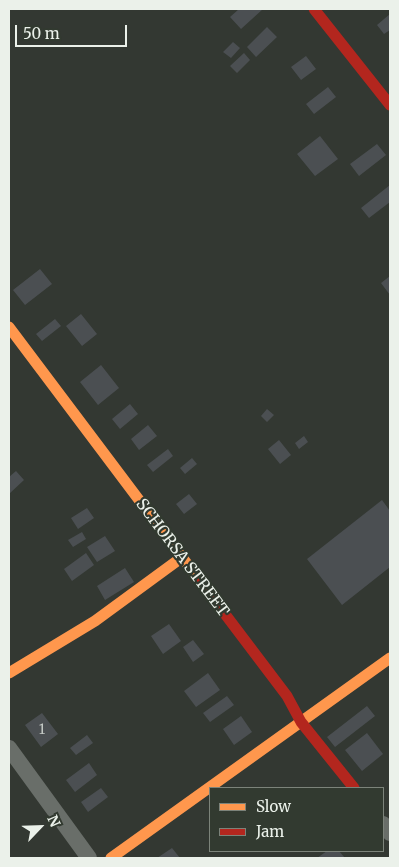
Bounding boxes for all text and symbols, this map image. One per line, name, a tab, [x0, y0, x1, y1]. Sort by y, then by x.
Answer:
scale bar	[18, 15, 130, 47]
text: 50 m	[23, 24, 60, 43]
street label: SCHORSA STREET	[131, 495, 233, 621]
house number: 1	[39, 722, 45, 738]
legend	[209, 787, 384, 852]
text: Slow	[256, 797, 291, 816]
north arrow	[15, 802, 65, 852]
text: N	[43, 812, 64, 830]
text: Jam	[256, 822, 284, 841]

